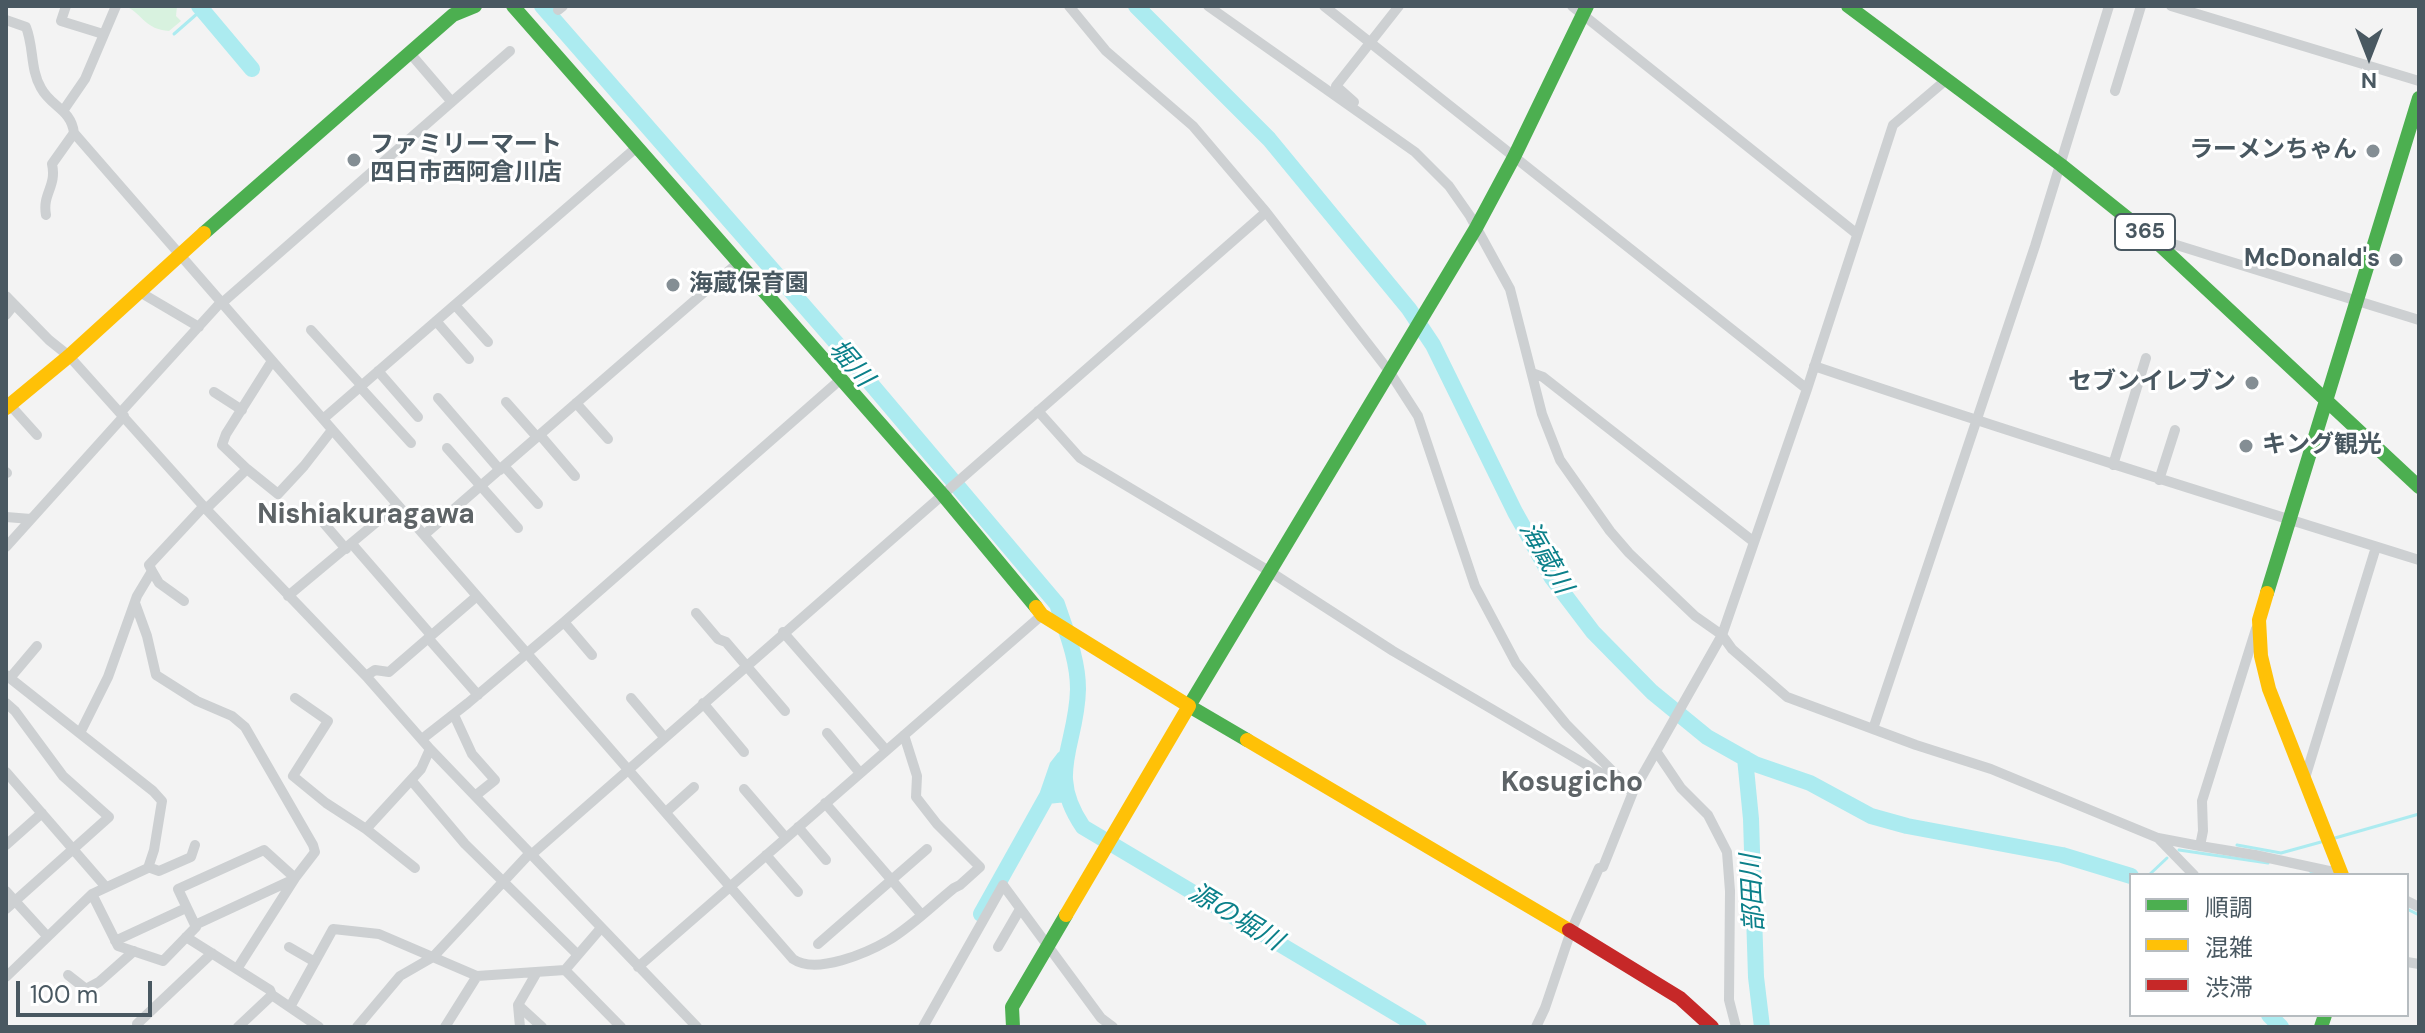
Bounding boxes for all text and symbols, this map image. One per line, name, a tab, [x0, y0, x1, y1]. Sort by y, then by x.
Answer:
north arrow	[2329, 16, 2409, 96]
text: N	[2361, 66, 2377, 95]
place label: ファミリーマート 四日市西阿倉川店	[370, 132, 562, 188]
place label: ラーメンちゃん	[2189, 137, 2357, 165]
marker: ラーメンちゃん	[2364, 142, 2382, 160]
marker: ファミリーマート 四日市西阿倉川店	[345, 151, 363, 169]
road number: 365	[2115, 214, 2175, 250]
place label: McDonald's	[2244, 246, 2380, 274]
marker: McDonald's	[2387, 251, 2405, 269]
place label: 海蔵保育園	[689, 271, 809, 299]
marker: 海蔵保育園	[664, 276, 682, 294]
water label: 堀川	[821, 334, 879, 394]
place label: セブンイレブン	[2068, 369, 2236, 397]
marker: セブンイレブン	[2243, 374, 2261, 392]
place label: キング観光	[2262, 432, 2382, 460]
marker: キング観光	[2237, 437, 2255, 455]
district label: Nishiakuragawa	[257, 499, 475, 533]
water label: 海蔵川	[1512, 516, 1578, 600]
district label: Kosugicho	[1501, 767, 1643, 801]
water label: 部田川	[1736, 853, 1772, 933]
legend	[2129, 873, 2409, 1017]
water label: 源の堀川	[1182, 878, 1288, 958]
text: 順調	[2205, 892, 2253, 923]
text: 混雑	[2205, 932, 2253, 963]
scale bar	[20, 965, 156, 1015]
text: 渋滞	[2205, 972, 2253, 1003]
text: 100 m	[30, 979, 98, 1010]

